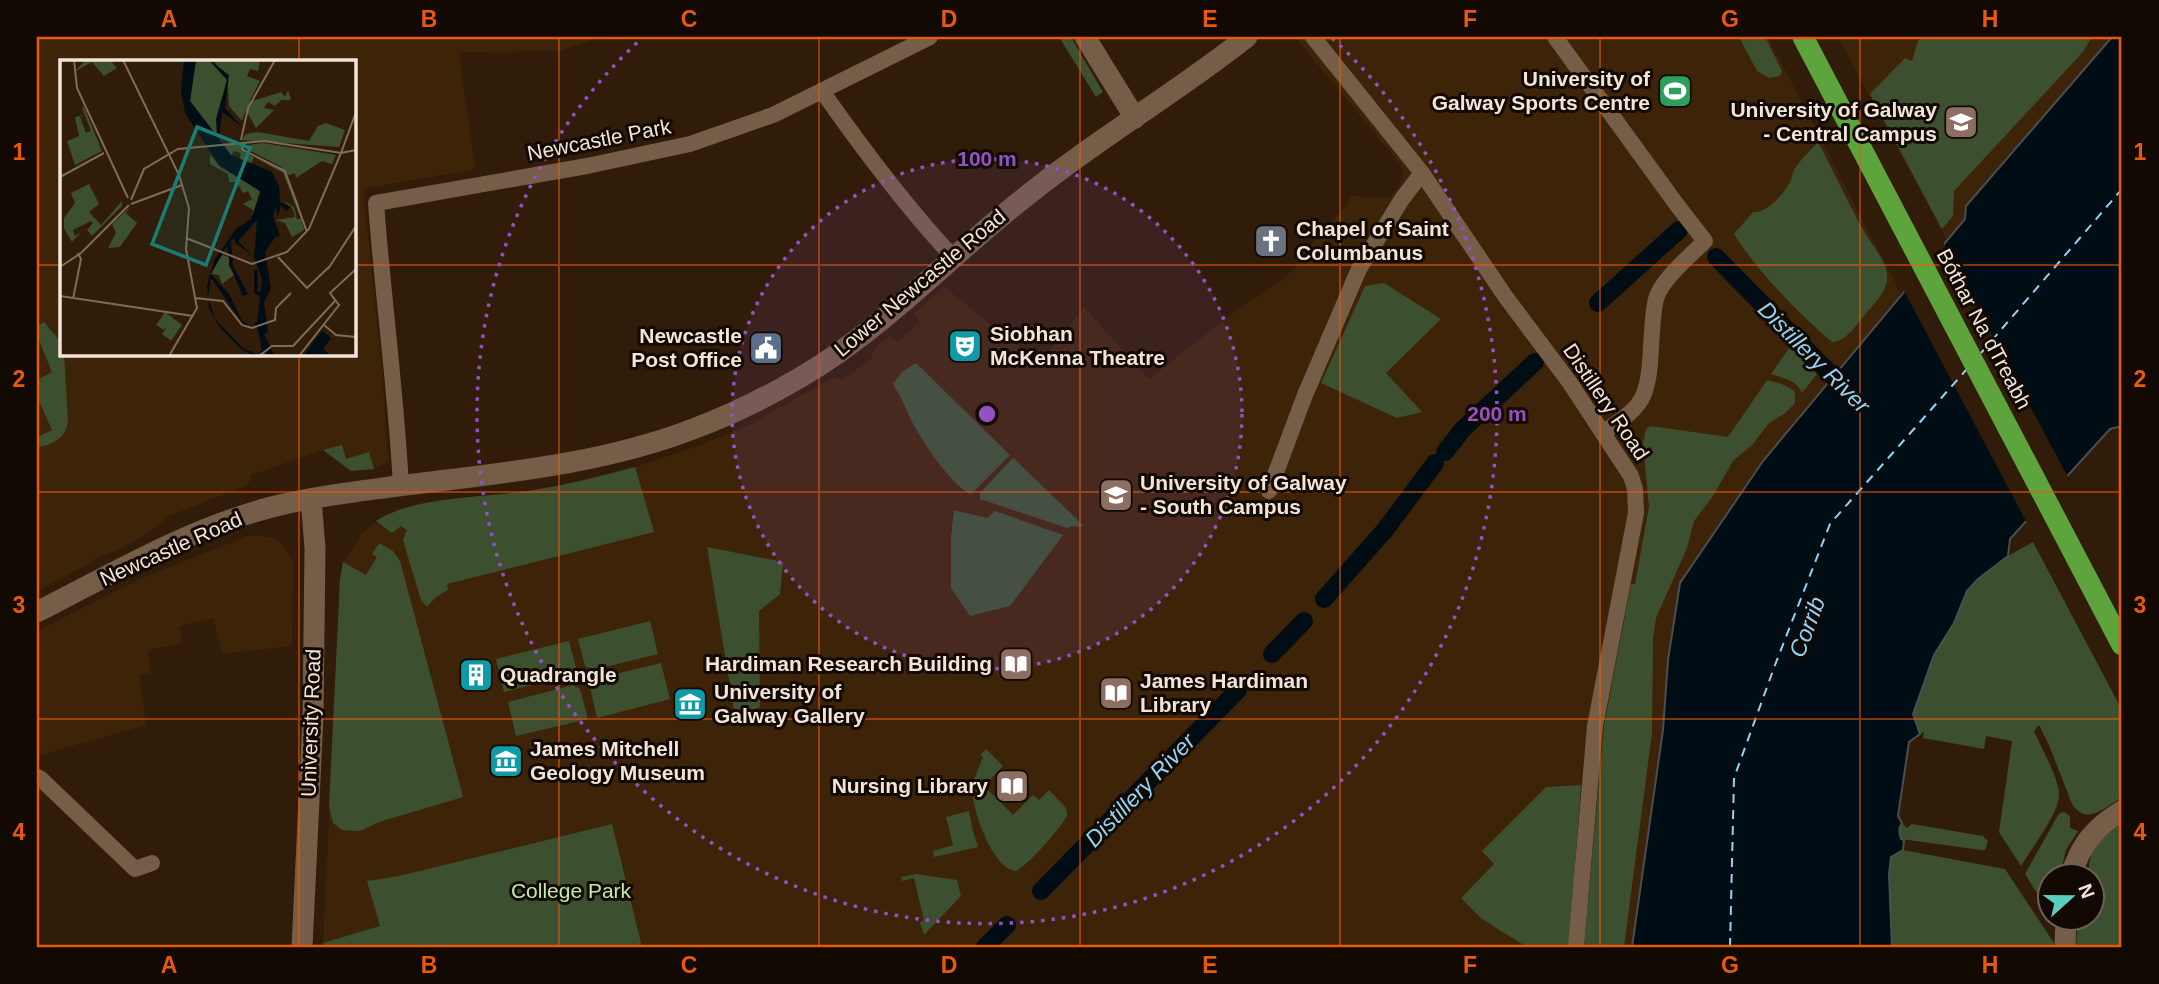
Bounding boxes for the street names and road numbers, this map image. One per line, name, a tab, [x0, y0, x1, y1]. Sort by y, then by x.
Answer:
street label: Newcastle Park	[525, 114, 673, 165]
street label: Lower Newcastle Road	[830, 204, 1010, 361]
street label: Bóthar Na dTreabh	[1933, 245, 2036, 413]
street label: Distillery Road	[1559, 339, 1654, 464]
street label: Newcastle Road	[96, 507, 245, 590]
street label: University Road	[296, 649, 325, 797]

